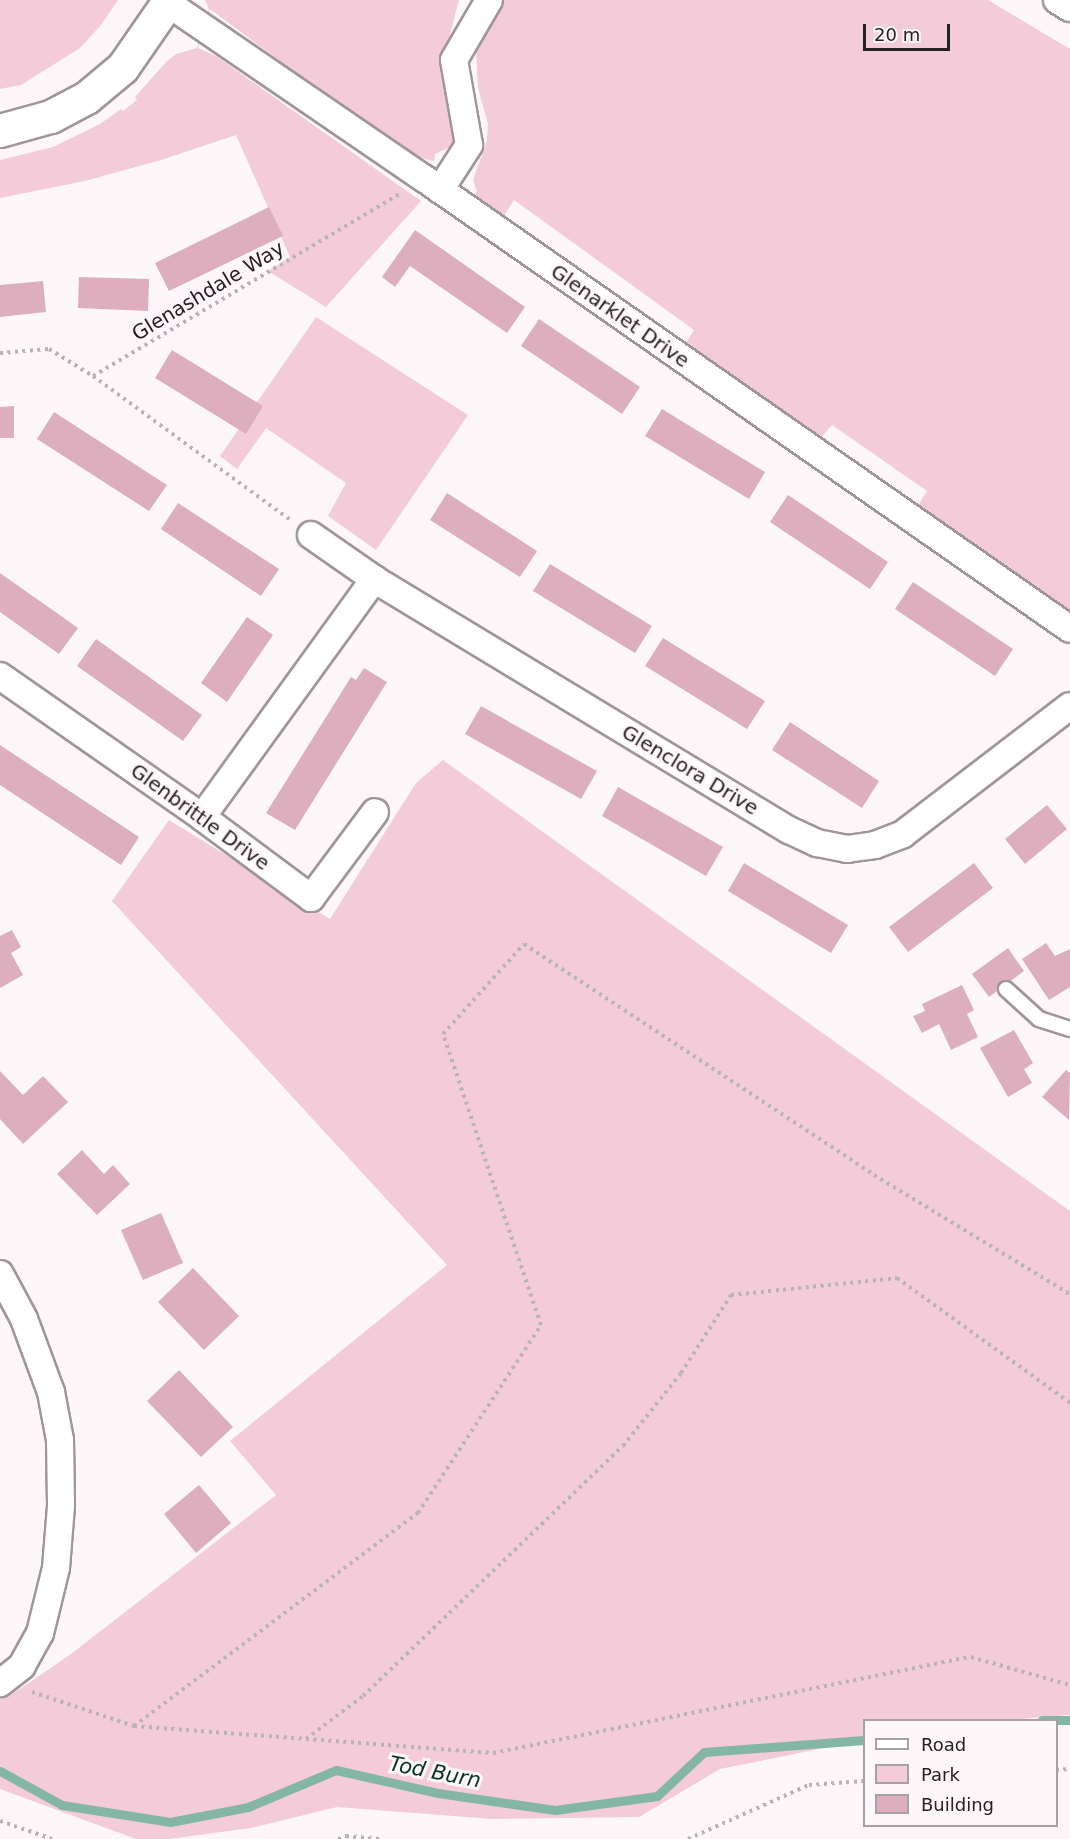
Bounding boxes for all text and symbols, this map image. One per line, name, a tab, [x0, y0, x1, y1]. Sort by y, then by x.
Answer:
scale bar	[866, 12, 953, 50]
text: 20 m	[874, 24, 920, 45]
street label: Glenashdale Way	[128, 236, 288, 346]
street label: Glenarklet Drive	[546, 259, 694, 373]
street label: Glenclora Drive	[617, 720, 763, 820]
street label: Glenbrittle Drive	[126, 759, 274, 875]
legend	[863, 1719, 1058, 1827]
text: Road	[921, 1734, 966, 1755]
water label: Tod Burn	[387, 1751, 483, 1793]
text: Park	[921, 1764, 960, 1785]
text: Building	[921, 1794, 994, 1815]

